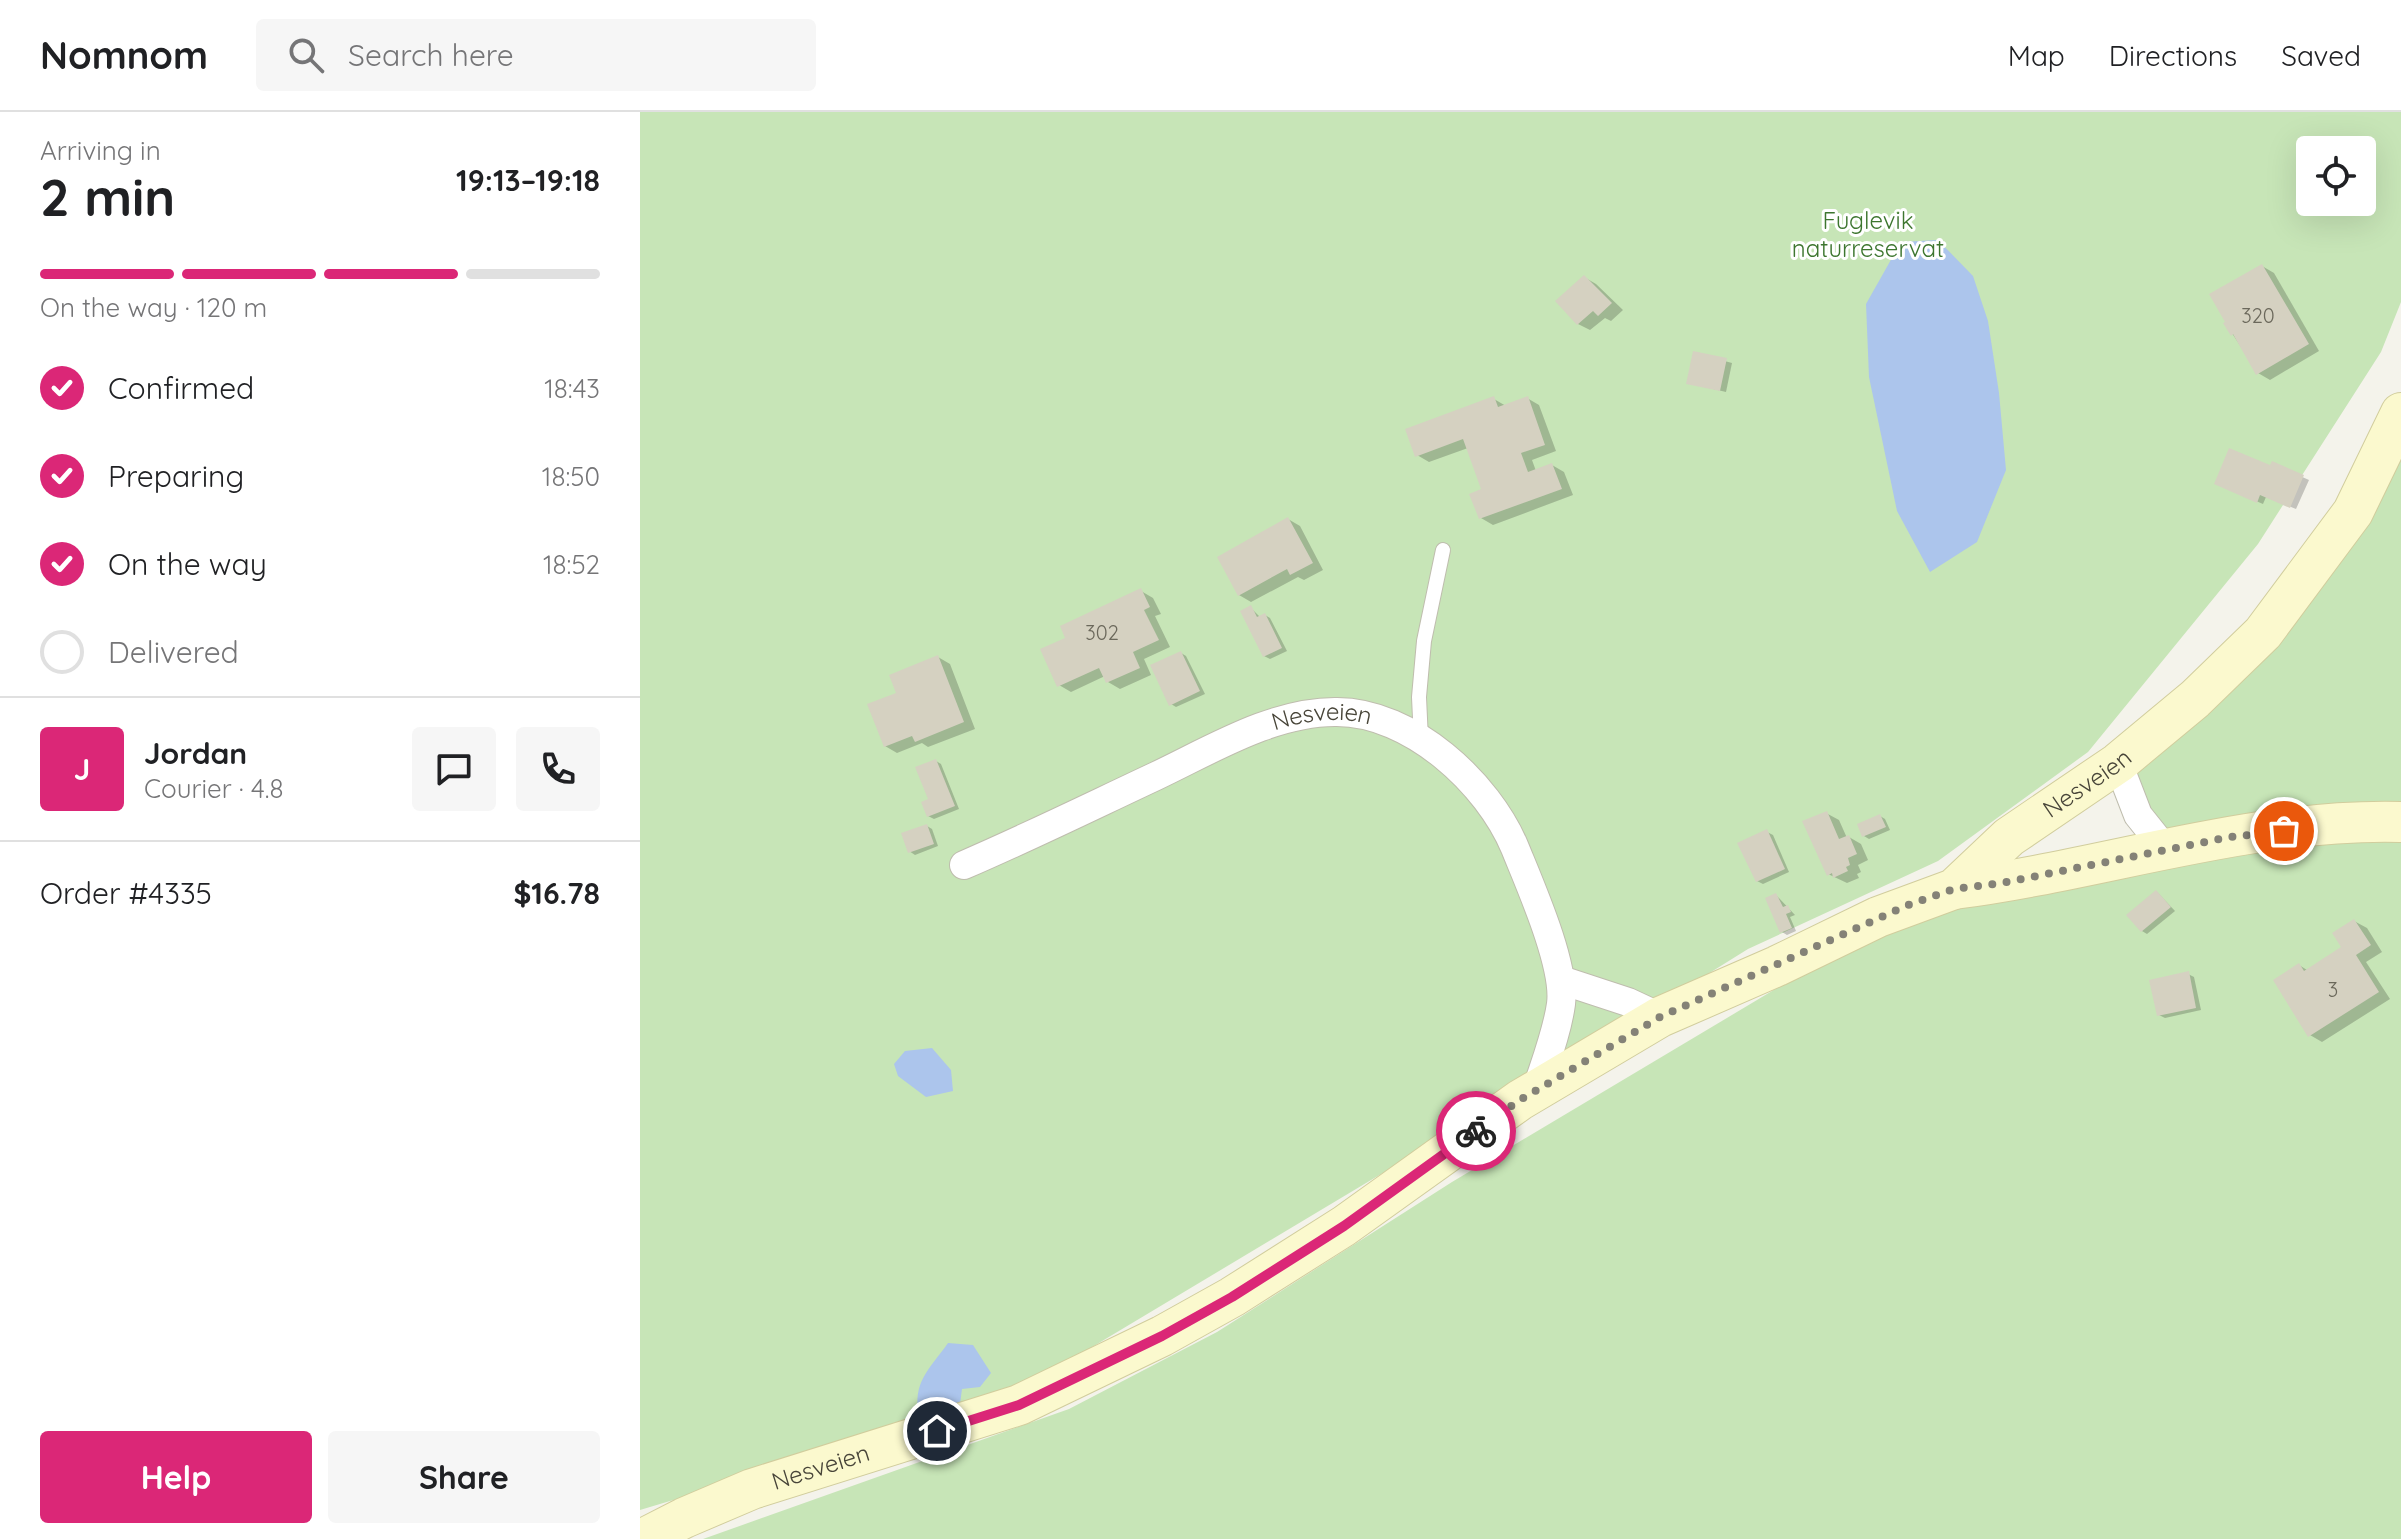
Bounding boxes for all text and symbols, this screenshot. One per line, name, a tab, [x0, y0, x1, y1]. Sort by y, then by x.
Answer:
search box	[256, 19, 816, 91]
text: Nomnom	[40, 31, 208, 79]
icon: search	[284, 33, 328, 77]
text: Search here	[348, 36, 514, 74]
text: Map	[2008, 38, 2065, 73]
text: Directions	[2109, 38, 2237, 73]
text: Saved	[2281, 38, 2361, 73]
text: Arriving in	[40, 134, 161, 167]
map controls	[2296, 136, 2376, 216]
button: locate	[2296, 136, 2376, 216]
text: 19:13–19:18	[456, 161, 600, 199]
text: 2 min	[40, 164, 175, 229]
park label: Fuglevik naturreservat	[1792, 205, 1944, 263]
text: On the way · 120 m	[40, 291, 267, 324]
house number: 320	[2241, 303, 2275, 328]
icon: check	[40, 366, 84, 410]
text: Confirmed	[108, 369, 254, 407]
text: 18:43	[544, 372, 600, 405]
icon: check	[40, 454, 84, 498]
text: Preparing	[108, 457, 244, 495]
text: 18:50	[542, 460, 600, 493]
icon: check	[40, 542, 84, 586]
text: On the way	[108, 545, 267, 583]
text: 18:52	[543, 548, 600, 581]
house number: 302	[1085, 620, 1119, 645]
text: Delivered	[108, 633, 239, 671]
street label: Nesveien	[1268, 696, 1375, 736]
button: chat	[412, 727, 496, 811]
button: phone	[516, 727, 600, 811]
text: Jordan	[144, 734, 247, 772]
street label: Nesveien	[2037, 742, 2137, 824]
text: J	[74, 750, 90, 788]
text: Courier · 4.8	[144, 772, 283, 805]
pin	[2250, 797, 2318, 865]
icon: bag	[2262, 809, 2306, 853]
text: Order #4335	[40, 874, 212, 912]
text: $16.78	[513, 874, 600, 912]
house number: 3	[2328, 977, 2338, 1002]
courier	[1436, 1091, 1516, 1171]
icon: bike	[1454, 1109, 1498, 1153]
pin	[903, 1397, 971, 1465]
icon: home	[915, 1409, 959, 1453]
button: Help	[40, 1431, 312, 1523]
button: Share	[328, 1431, 600, 1523]
street label: Nesveien	[768, 1437, 873, 1496]

